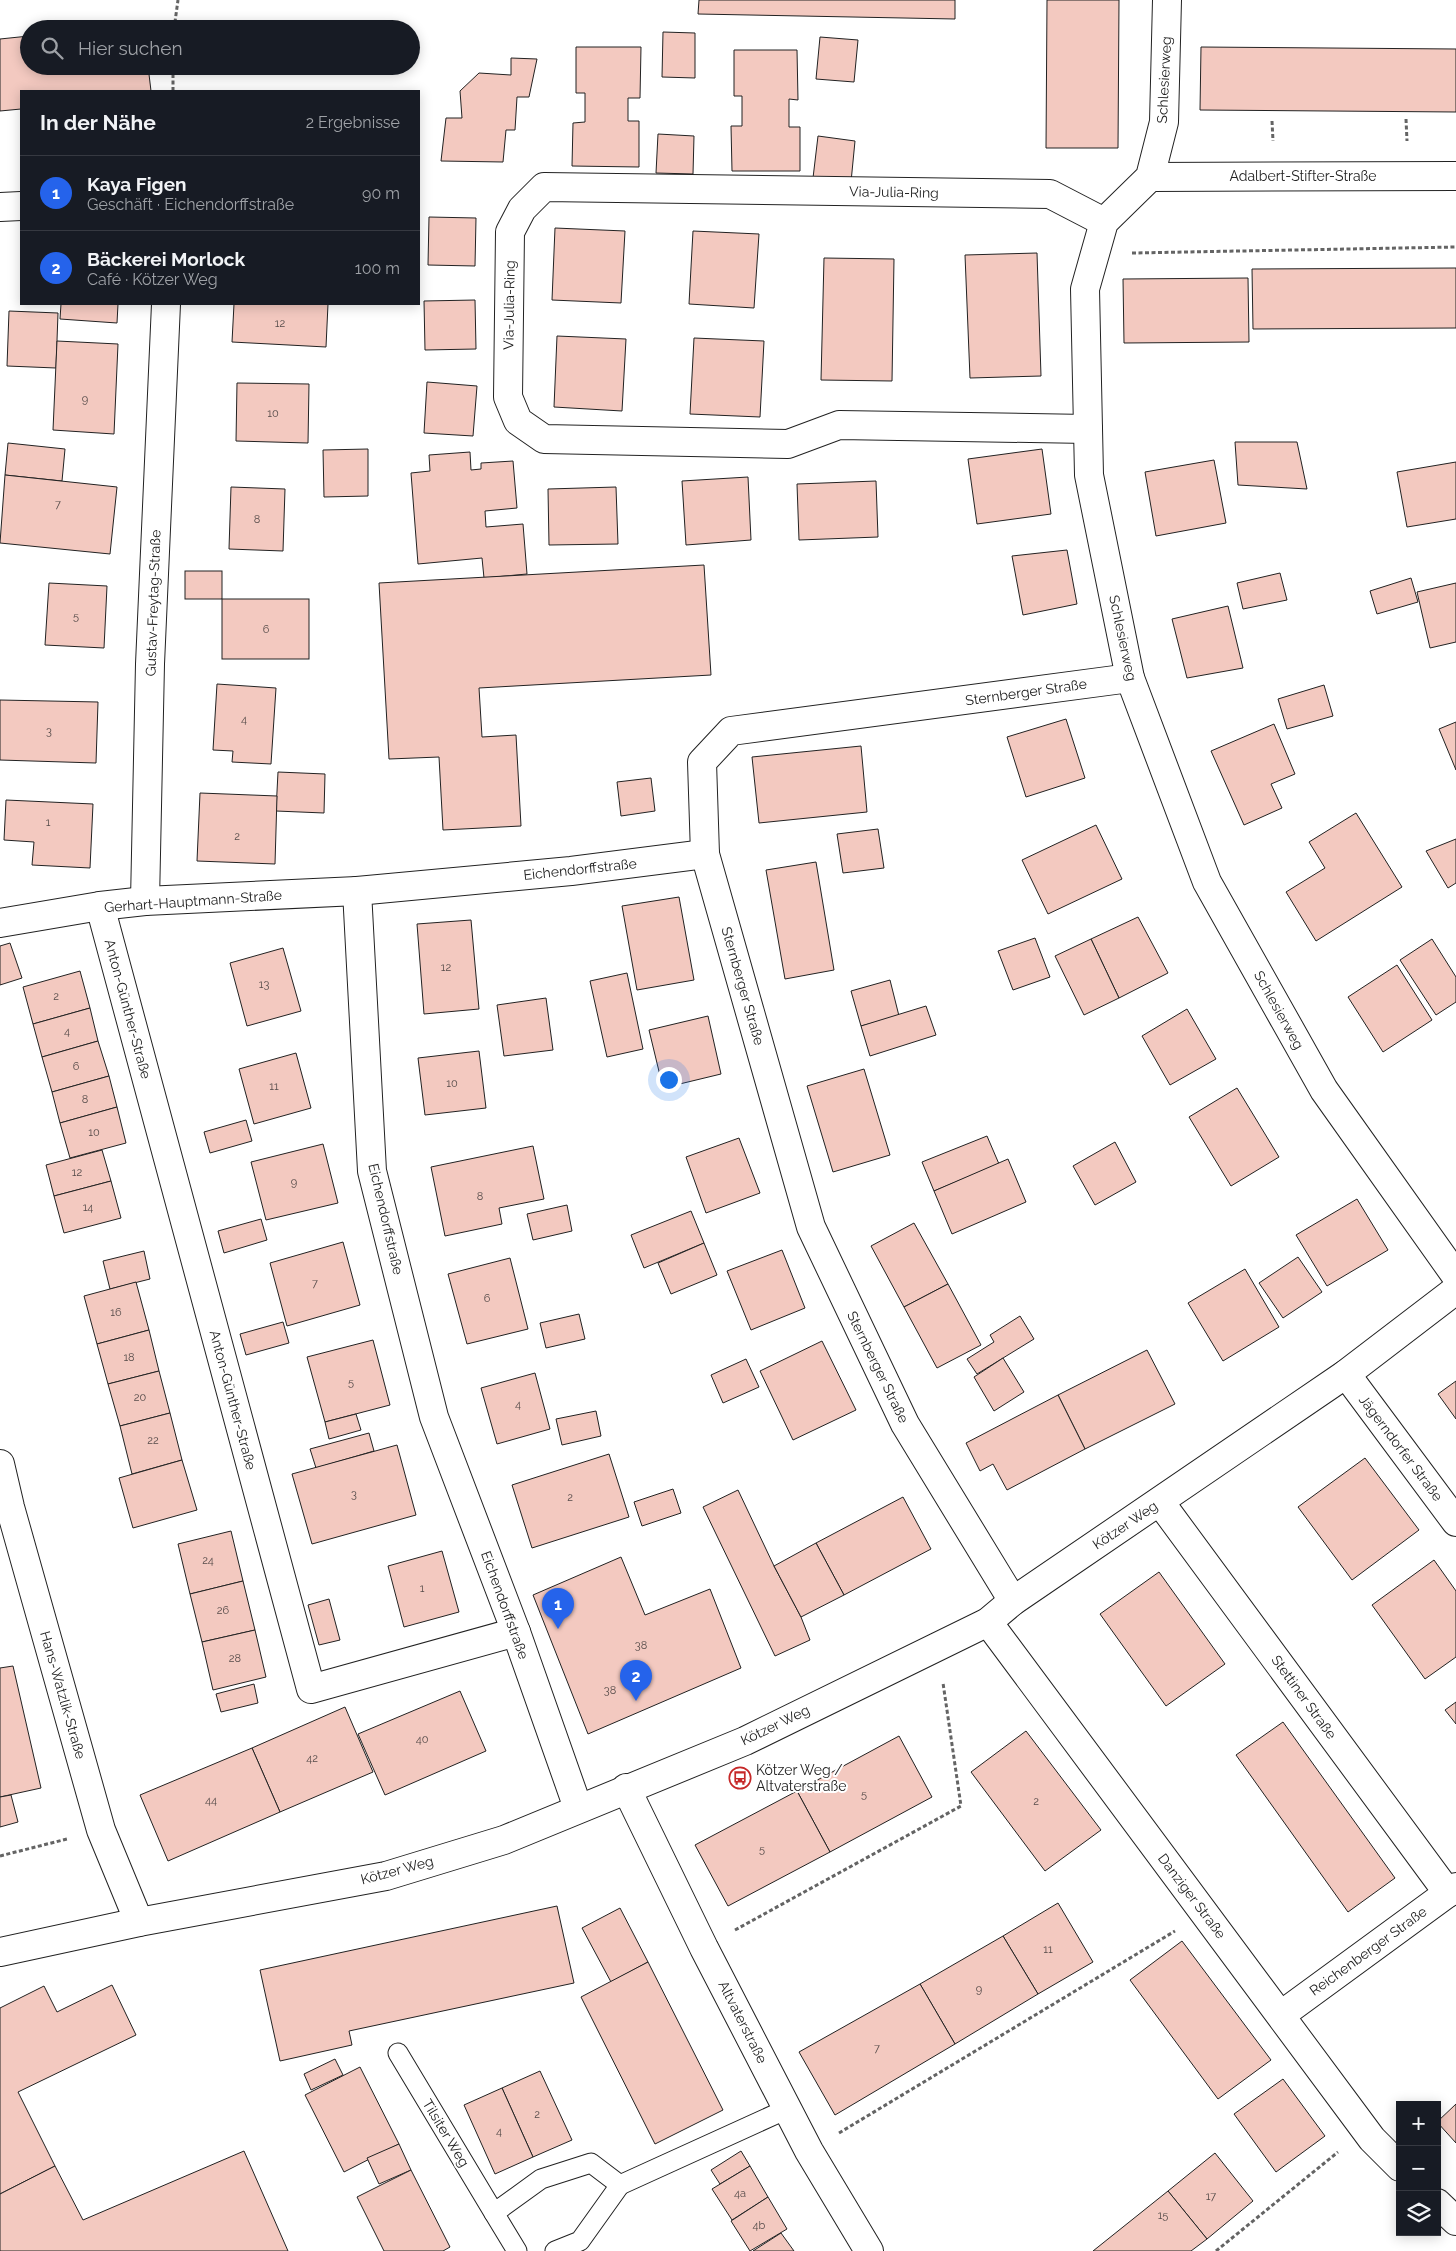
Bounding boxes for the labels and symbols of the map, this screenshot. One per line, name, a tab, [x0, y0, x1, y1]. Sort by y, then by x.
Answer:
street label: Schlesierweg	[1154, 36, 1174, 124]
street label: Adalbert-Stifter-Straße	[1229, 168, 1377, 184]
street label: Via-Julia-Ring	[849, 183, 939, 201]
street label: Via-Julia-Ring	[500, 260, 518, 350]
house number: 12	[275, 317, 285, 330]
house number: 9	[82, 393, 88, 406]
house number: 10	[267, 407, 279, 420]
house number: 7	[55, 498, 61, 511]
house number: 8	[254, 513, 260, 526]
street label: Gustav-Freytag-Straße	[142, 529, 164, 677]
street label: Schlesierweg	[1106, 594, 1140, 682]
house number: 5	[73, 610, 79, 623]
house number: 6	[263, 623, 270, 636]
street label: Sternberger Straße	[964, 676, 1088, 708]
house number: 4	[241, 713, 247, 726]
house number: 3	[46, 725, 52, 738]
house number: 1	[46, 816, 51, 829]
house number: 2	[234, 830, 240, 843]
street label: Eichendorffstraße	[523, 855, 637, 883]
street label: Gerhart-Hauptmann-Straße	[104, 887, 282, 915]
street label: Sternberger Straße	[718, 925, 768, 1047]
street label: Anton-Günther-Straße	[102, 937, 154, 1081]
house number: 12	[441, 961, 451, 974]
street label: Schlesierweg	[1251, 968, 1307, 1052]
house number: 13	[259, 978, 269, 991]
house number: 2	[53, 990, 59, 1003]
house number: 4	[64, 1025, 70, 1038]
house number: 6	[73, 1060, 80, 1073]
your location	[656, 1067, 682, 1093]
house number: 10	[446, 1077, 458, 1090]
house number: 11	[269, 1080, 279, 1093]
house number: 8	[82, 1093, 88, 1106]
house number: 10	[88, 1126, 100, 1139]
street label: Eichendorffstraße	[365, 1162, 407, 1276]
house number: 12	[72, 1166, 82, 1179]
house number: 9	[291, 1176, 297, 1189]
house number: 8	[477, 1190, 483, 1203]
house number: 14	[83, 1201, 93, 1214]
house number: 7	[312, 1277, 318, 1290]
house number: 6	[484, 1292, 491, 1305]
house number: 16	[110, 1306, 122, 1319]
street label: Sternberger Straße	[844, 1309, 912, 1425]
street label: Anton-Günther-Straße	[207, 1328, 259, 1472]
house number: 18	[123, 1351, 135, 1364]
house number: 5	[348, 1376, 354, 1389]
house number: 20	[134, 1391, 146, 1404]
street label: Jägerndorfer Straße	[1356, 1392, 1446, 1504]
house number: 4	[515, 1398, 521, 1411]
house number: 22	[147, 1434, 159, 1447]
house number: 3	[351, 1488, 357, 1501]
house number: 2	[567, 1491, 573, 1504]
street label: Kötzer Weg	[1090, 1497, 1160, 1553]
street label: Eichendorffstraße	[478, 1549, 532, 1661]
house number: 24	[202, 1554, 214, 1567]
house number: 1	[420, 1582, 425, 1595]
pin: 1	[542, 1588, 574, 1629]
house number: 26	[217, 1604, 230, 1617]
street label: Hans-Watzlik-Straße	[37, 1629, 89, 1761]
house number: 38	[635, 1639, 647, 1652]
house number: 28	[229, 1652, 241, 1665]
street label: Stettiner Straße	[1268, 1652, 1340, 1742]
pin: 2	[620, 1660, 652, 1701]
house number: 38	[604, 1684, 616, 1697]
street label: Kötzer Weg	[738, 1701, 812, 1749]
house number: 40	[416, 1733, 429, 1746]
house number: 42	[306, 1752, 318, 1765]
place label: Kötzer Weg / Altvaterstraße	[756, 1762, 846, 1794]
bus stop icon: Kötzer Weg / Altvaterstraße	[728, 1766, 752, 1790]
house number: 5	[861, 1788, 867, 1801]
house number: 44	[205, 1794, 217, 1807]
house number: 2	[1033, 1795, 1039, 1808]
house number: 5	[759, 1843, 765, 1856]
street label: Danziger Straße	[1155, 1850, 1229, 1942]
street label: Kötzer Weg	[359, 1853, 435, 1887]
street label: Reichenberger Straße	[1306, 1903, 1430, 1999]
house number: 11	[1043, 1943, 1053, 1956]
street label: Altvaterstraße	[715, 1978, 771, 2066]
house number: 9	[976, 1983, 982, 1996]
house number: 7	[874, 2042, 880, 2055]
street label: Tilsiter Weg	[420, 2096, 472, 2170]
house number: 2	[534, 2108, 540, 2121]
house number: 4	[496, 2125, 502, 2138]
house number: 4a	[734, 2187, 746, 2200]
house number: 17	[1206, 2190, 1216, 2203]
house number: 15	[1158, 2209, 1168, 2222]
house number: 4b	[753, 2219, 766, 2232]

